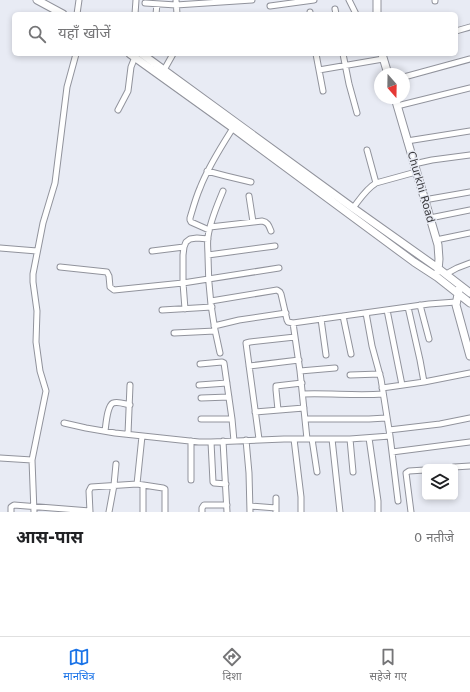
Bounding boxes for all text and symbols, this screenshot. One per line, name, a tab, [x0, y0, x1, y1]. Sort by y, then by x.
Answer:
search box	[12, 12, 458, 56]
icon: search	[26, 23, 48, 45]
text: यहाँ खोजें	[58, 24, 111, 42]
north arrow	[374, 68, 410, 104]
street label: Churkhi Road	[405, 150, 437, 224]
map controls	[422, 464, 458, 500]
button: layers	[422, 464, 458, 500]
text: आस-पास	[16, 527, 83, 547]
text: 0 नतीजे	[414, 530, 454, 545]
tab: मानचित्र	[63, 646, 95, 684]
tab: दिशा	[221, 646, 243, 684]
tab: सहेजे गए	[370, 646, 407, 684]

